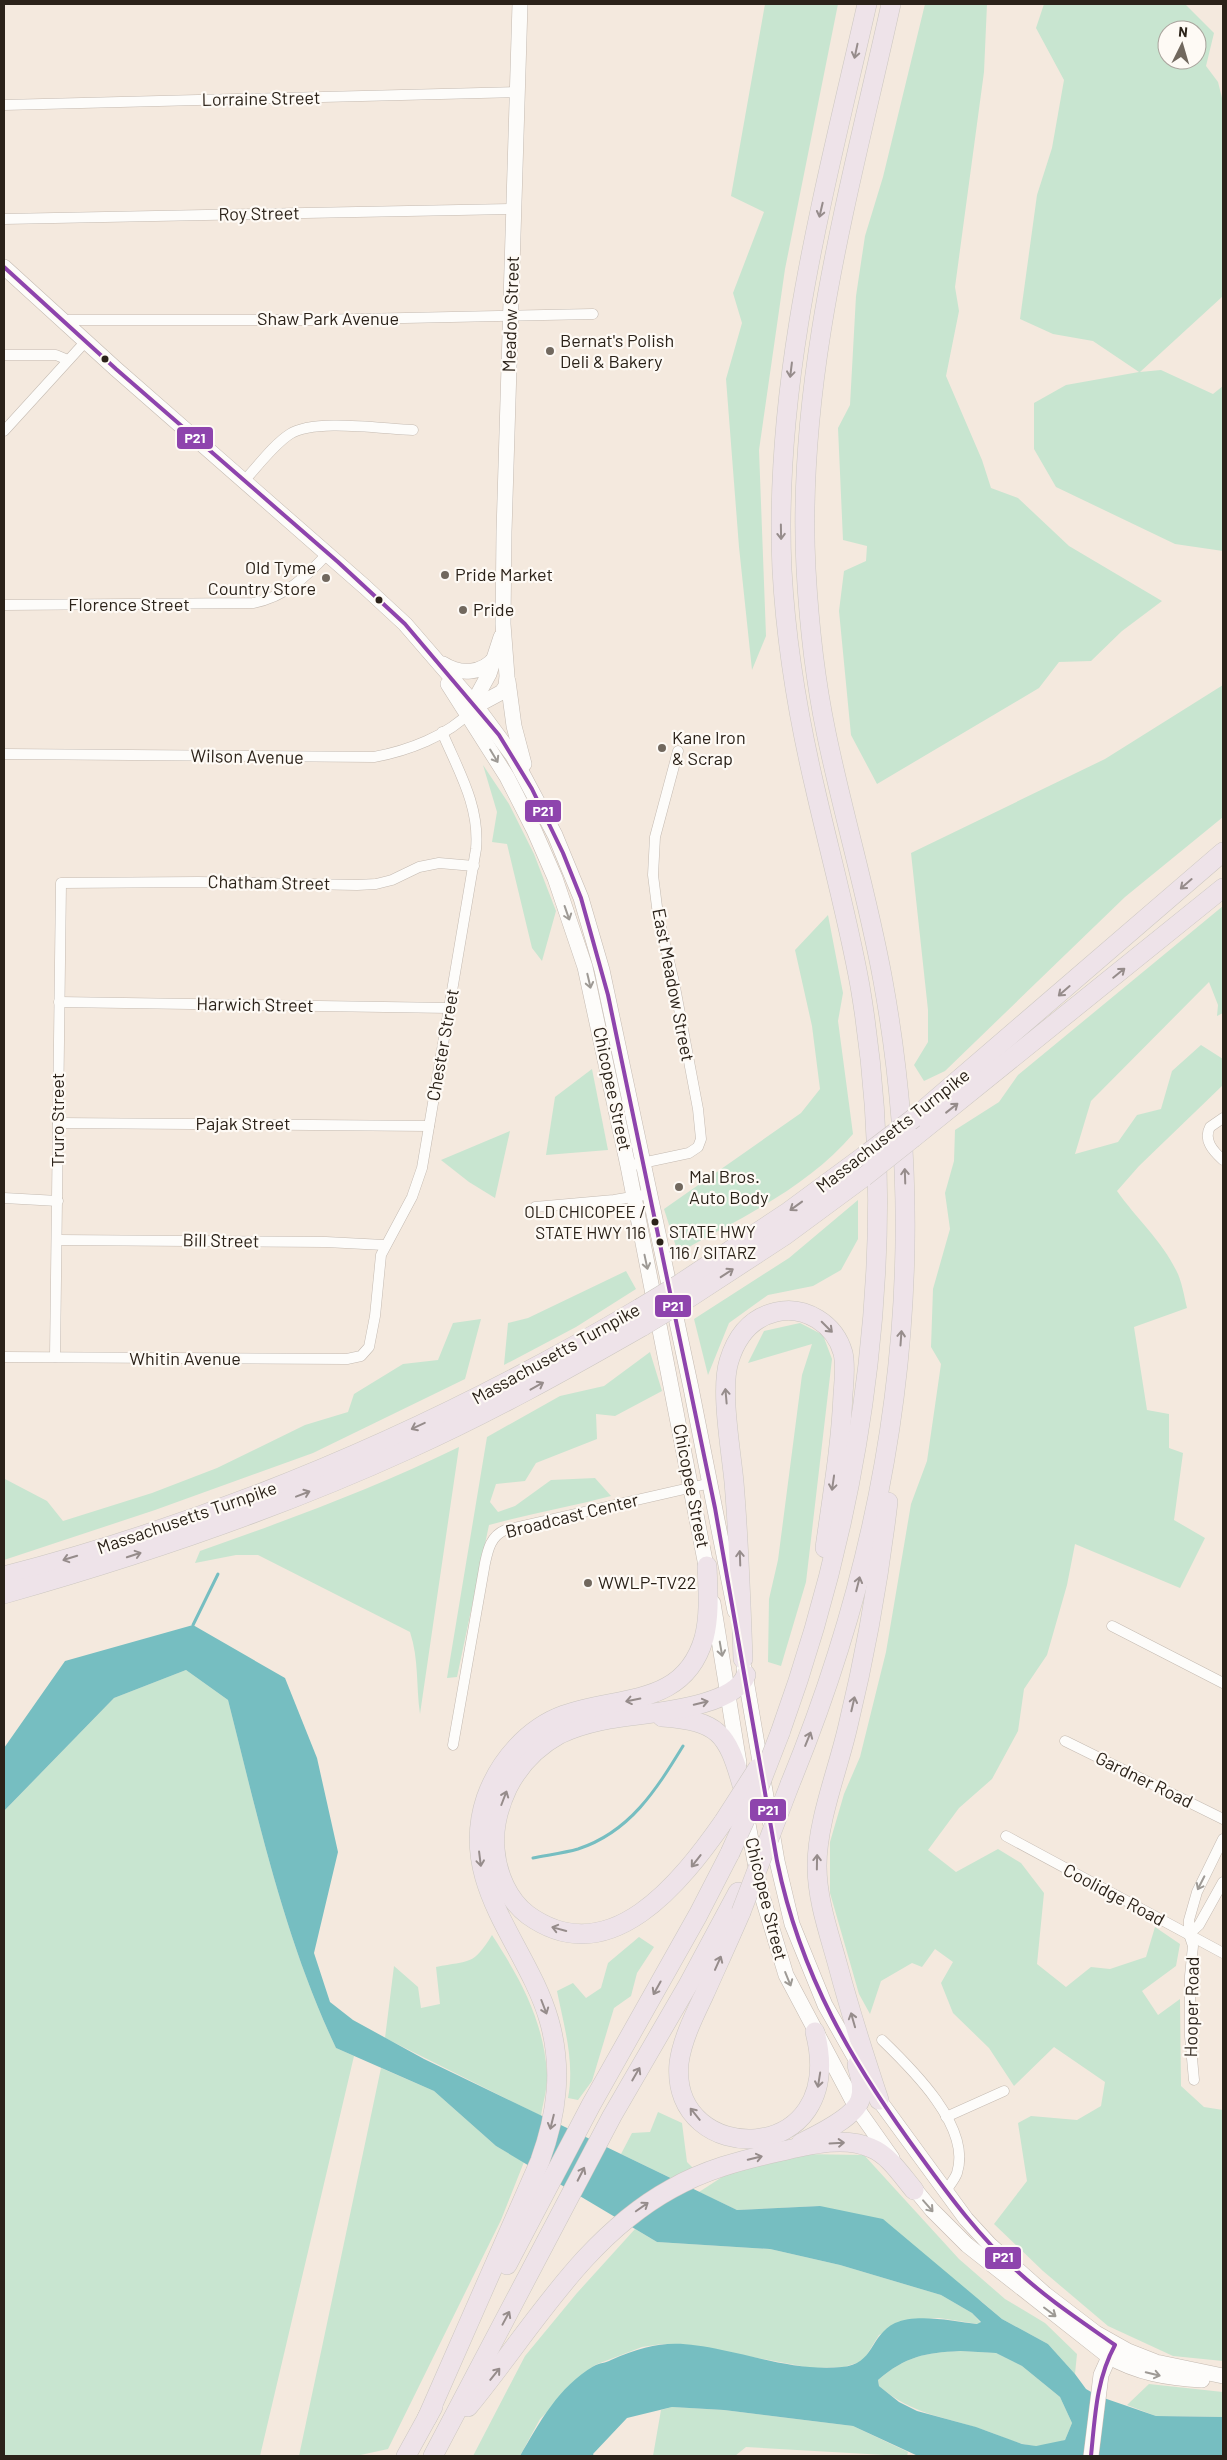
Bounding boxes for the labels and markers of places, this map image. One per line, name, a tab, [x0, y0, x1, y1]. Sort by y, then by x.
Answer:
place label: Bernat's Polish Deli & Bakery	[560, 329, 674, 372]
marker: Bernat's Polish Deli & Bakery	[544, 345, 556, 357]
unlabelled marker	[100, 354, 110, 364]
place label: Old Tyme Country Store	[208, 556, 316, 599]
place label: Pride Market	[455, 563, 553, 585]
marker: Pride Market	[439, 569, 451, 581]
marker: Old Tyme Country Store	[320, 572, 332, 584]
unlabelled marker	[374, 595, 384, 605]
place label: Pride	[473, 598, 514, 620]
marker: Pride	[457, 604, 469, 616]
place label: Kane Iron & Scrap	[672, 726, 746, 769]
marker: Kane Iron & Scrap	[656, 742, 668, 754]
place label: Mal Bros. Auto Body	[689, 1165, 769, 1208]
marker: Mal Bros. Auto Body	[673, 1181, 685, 1193]
place label: OLD CHICOPEE / STATE HWY 116	[524, 1201, 646, 1242]
marker: OLD CHICOPEE / STATE HWY 116	[650, 1217, 660, 1227]
place label: STATE HWY 116 / SITARZ	[669, 1221, 756, 1262]
marker: STATE HWY 116 / SITARZ	[655, 1237, 665, 1247]
place label: WWLP-TV22	[598, 1571, 696, 1593]
marker: WWLP-TV22	[582, 1577, 594, 1589]

